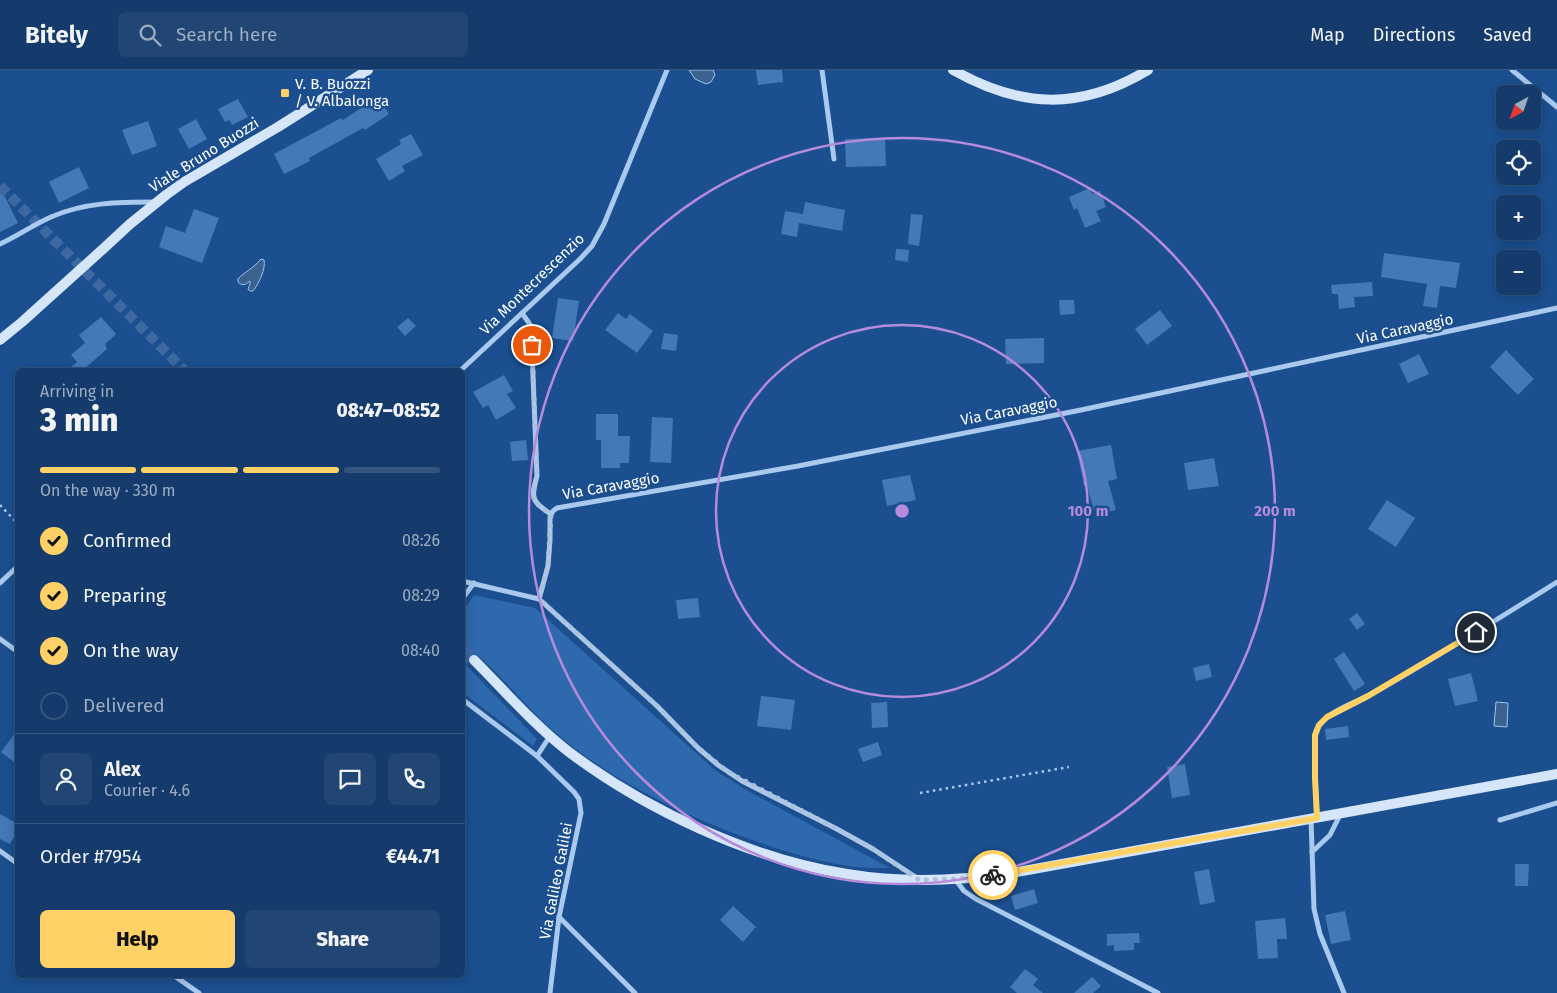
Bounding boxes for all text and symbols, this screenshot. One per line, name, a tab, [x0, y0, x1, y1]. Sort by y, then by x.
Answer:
search box	[118, 12, 468, 57]
text: Bitely	[25, 21, 88, 49]
icon: search	[136, 21, 164, 49]
text: Search here	[176, 23, 277, 46]
text: Map	[1310, 24, 1345, 46]
text: Directions	[1373, 24, 1455, 46]
text: Saved	[1483, 24, 1532, 46]
place label: V. B. Buozzi / V. Albalonga	[295, 75, 389, 110]
north arrow	[1496, 85, 1541, 130]
map controls	[1496, 85, 1541, 295]
marker: V. B. Buozzi / V. Albalonga	[279, 87, 291, 99]
street label: Viale Bruno Buozzi	[146, 114, 262, 196]
button: locate	[1496, 140, 1541, 185]
button: +	[1496, 195, 1541, 240]
street label: Via Montecrescenzio	[476, 229, 588, 339]
button: −	[1496, 250, 1541, 295]
street label: Via Caravaggio	[1355, 310, 1455, 348]
pin	[511, 324, 553, 366]
icon: bag	[518, 331, 546, 359]
text: Arriving in	[40, 382, 114, 401]
street label: Via Caravaggio	[959, 393, 1059, 429]
text: 08:47–08:52	[336, 399, 440, 422]
text: 3 min	[40, 401, 118, 439]
street label: Via Caravaggio	[561, 469, 661, 503]
text: On the way · 330 m	[40, 481, 176, 500]
centre of rings	[893, 502, 911, 520]
text: 100 m	[1068, 502, 1108, 520]
text: 200 m	[1254, 502, 1296, 520]
icon: check	[40, 527, 68, 555]
text: Confirmed	[83, 529, 172, 552]
text: 08:26	[402, 531, 440, 550]
icon: check	[40, 582, 68, 610]
text: Preparing	[83, 584, 166, 607]
text: 08:29	[402, 586, 440, 605]
pin	[1455, 611, 1497, 653]
icon: home	[1462, 618, 1490, 646]
icon: check	[40, 637, 68, 665]
text: On the way	[83, 639, 179, 662]
text: 08:40	[401, 641, 440, 660]
text: Delivered	[83, 694, 165, 717]
button: person	[40, 753, 92, 805]
button: chat	[324, 753, 376, 805]
button: phone	[388, 753, 440, 805]
text: Alex	[104, 758, 141, 781]
text: Courier · 4.6	[104, 781, 190, 800]
street label: Via Galileo Galilei	[536, 821, 576, 941]
text: Order #7954	[40, 845, 142, 868]
text: €44.71	[386, 845, 440, 868]
courier	[968, 850, 1018, 900]
icon: bike	[979, 861, 1007, 889]
button: Help	[40, 910, 235, 968]
button: Share	[245, 910, 440, 968]

